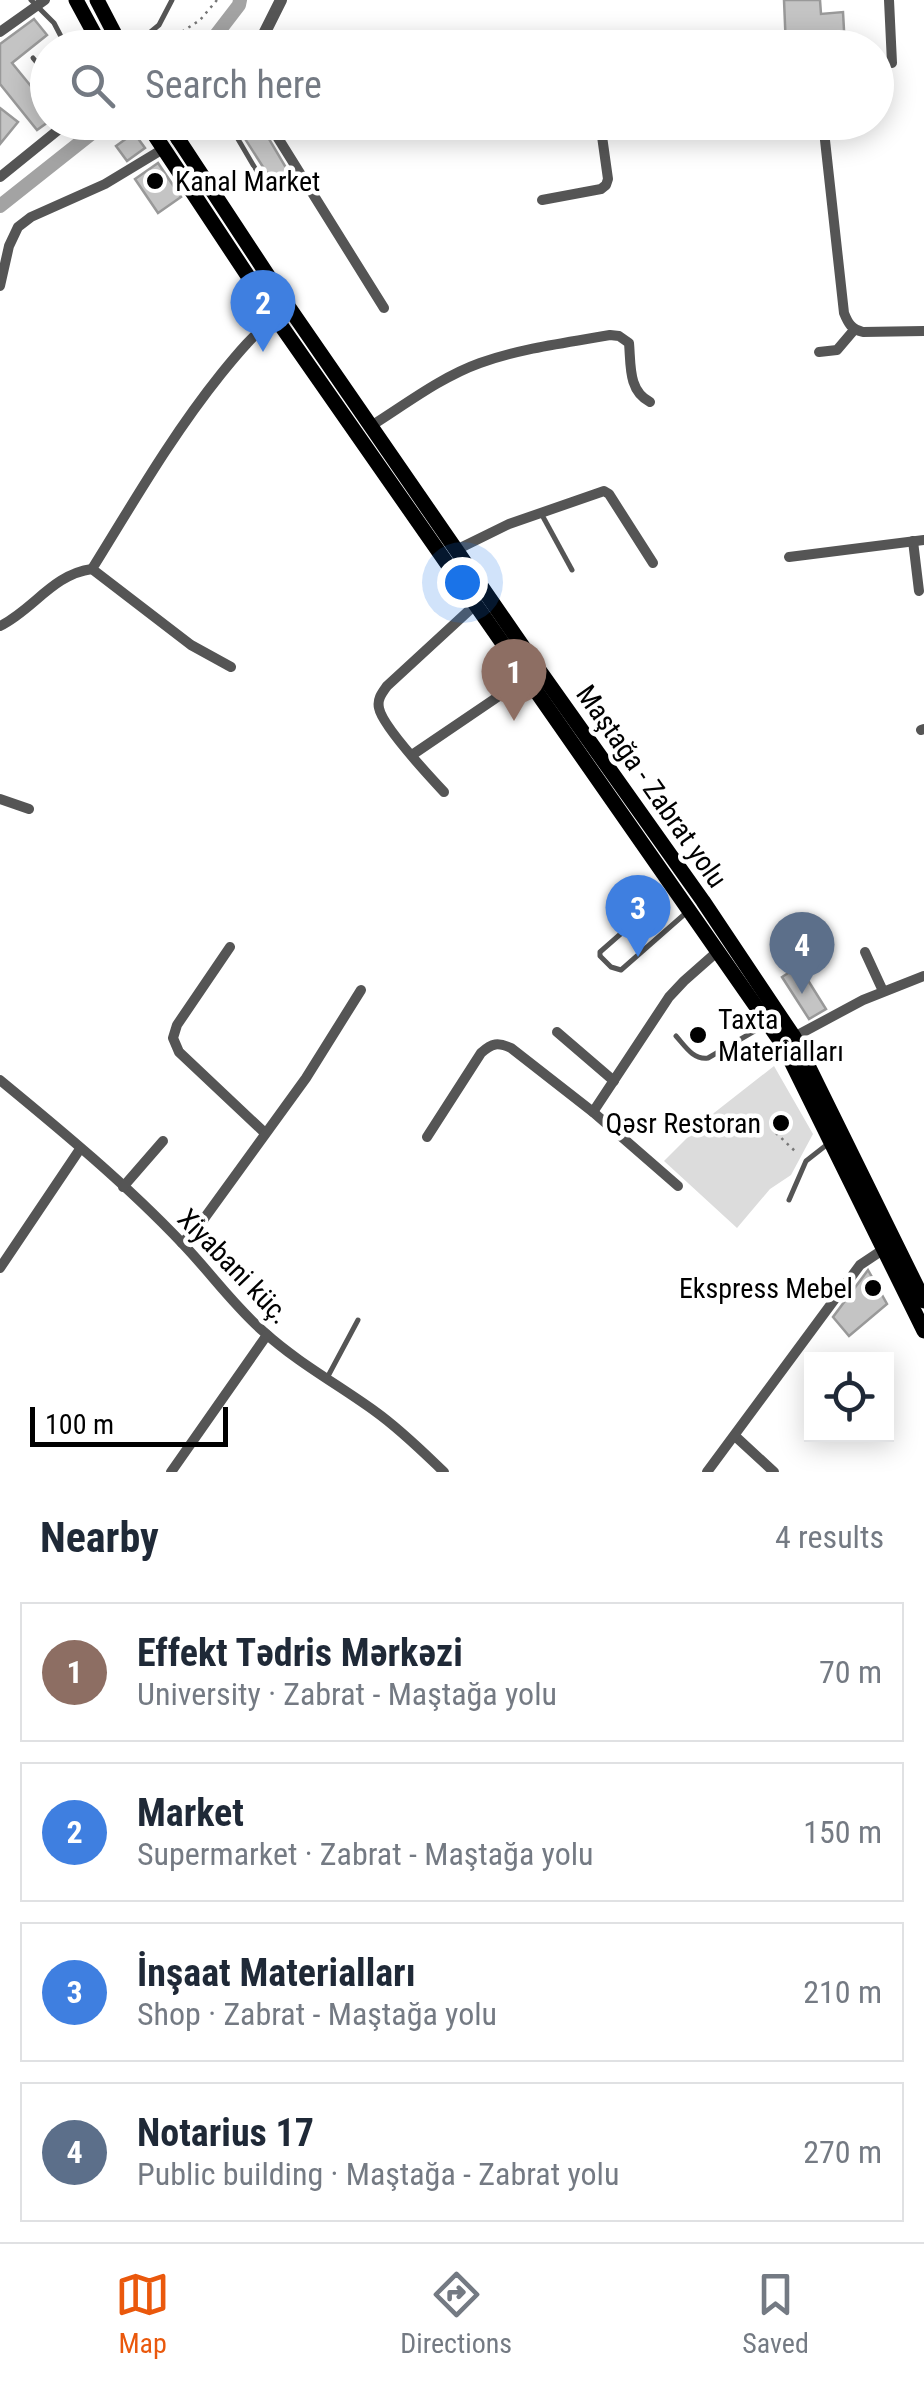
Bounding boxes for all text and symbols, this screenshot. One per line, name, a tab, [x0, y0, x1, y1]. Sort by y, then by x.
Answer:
search box	[30, 30, 894, 140]
icon: search	[65, 58, 120, 113]
text: Search here	[145, 63, 322, 107]
place label: Kanal Market	[175, 165, 320, 198]
marker: Kanal Market	[144, 170, 166, 192]
pin: 2	[230, 270, 296, 352]
your location	[437, 557, 488, 608]
pin: 1	[482, 638, 546, 721]
street label: Maştağa - Zabrat yolu	[569, 679, 734, 894]
pin: 3	[606, 874, 670, 957]
pin: 4	[770, 912, 834, 994]
place label: Taxta Materialları	[718, 1003, 844, 1068]
marker: Taxta Materialları	[687, 1024, 709, 1046]
place label: Qəsr Restoran	[606, 1107, 761, 1140]
marker: Qəsr Restoran	[770, 1112, 792, 1134]
street label: Xiyabani küç.	[171, 1202, 297, 1331]
place label: Ekspress Mebel	[679, 1272, 853, 1305]
marker: Ekspress Mebel	[862, 1277, 884, 1299]
map controls	[804, 1352, 894, 1442]
button: locate	[804, 1352, 894, 1442]
scale bar	[30, 1402, 228, 1446]
text: 100 m	[45, 1408, 114, 1441]
text: Nearby	[40, 1513, 159, 1562]
text: 4 results	[775, 1518, 884, 1556]
text: Effekt Tədris Mərkəzi	[137, 1631, 463, 1675]
text: 1	[66, 1653, 83, 1691]
text: 70 m	[819, 1653, 882, 1691]
text: University · Zabrat - Maştağa yolu	[137, 1675, 557, 1713]
text: Market	[137, 1791, 244, 1835]
text: 2	[66, 1813, 83, 1851]
text: 150 m	[803, 1813, 882, 1851]
text: Supermarket · Zabrat - Maştağa yolu	[137, 1835, 594, 1873]
text: İnşaat Materialları	[137, 1951, 416, 1995]
text: 3	[66, 1973, 83, 2011]
text: 210 m	[803, 1973, 882, 2011]
text: Shop · Zabrat - Maştağa yolu	[137, 1995, 497, 2033]
text: Notarius 17	[137, 2111, 314, 2155]
text: 4	[66, 2133, 83, 2171]
text: 270 m	[803, 2133, 882, 2171]
text: Public building · Maştağa - Zabrat yolu	[137, 2155, 619, 2193]
tab: Map	[115, 2267, 170, 2360]
tab: Directions	[400, 2267, 512, 2360]
tab: Saved	[742, 2267, 809, 2360]

